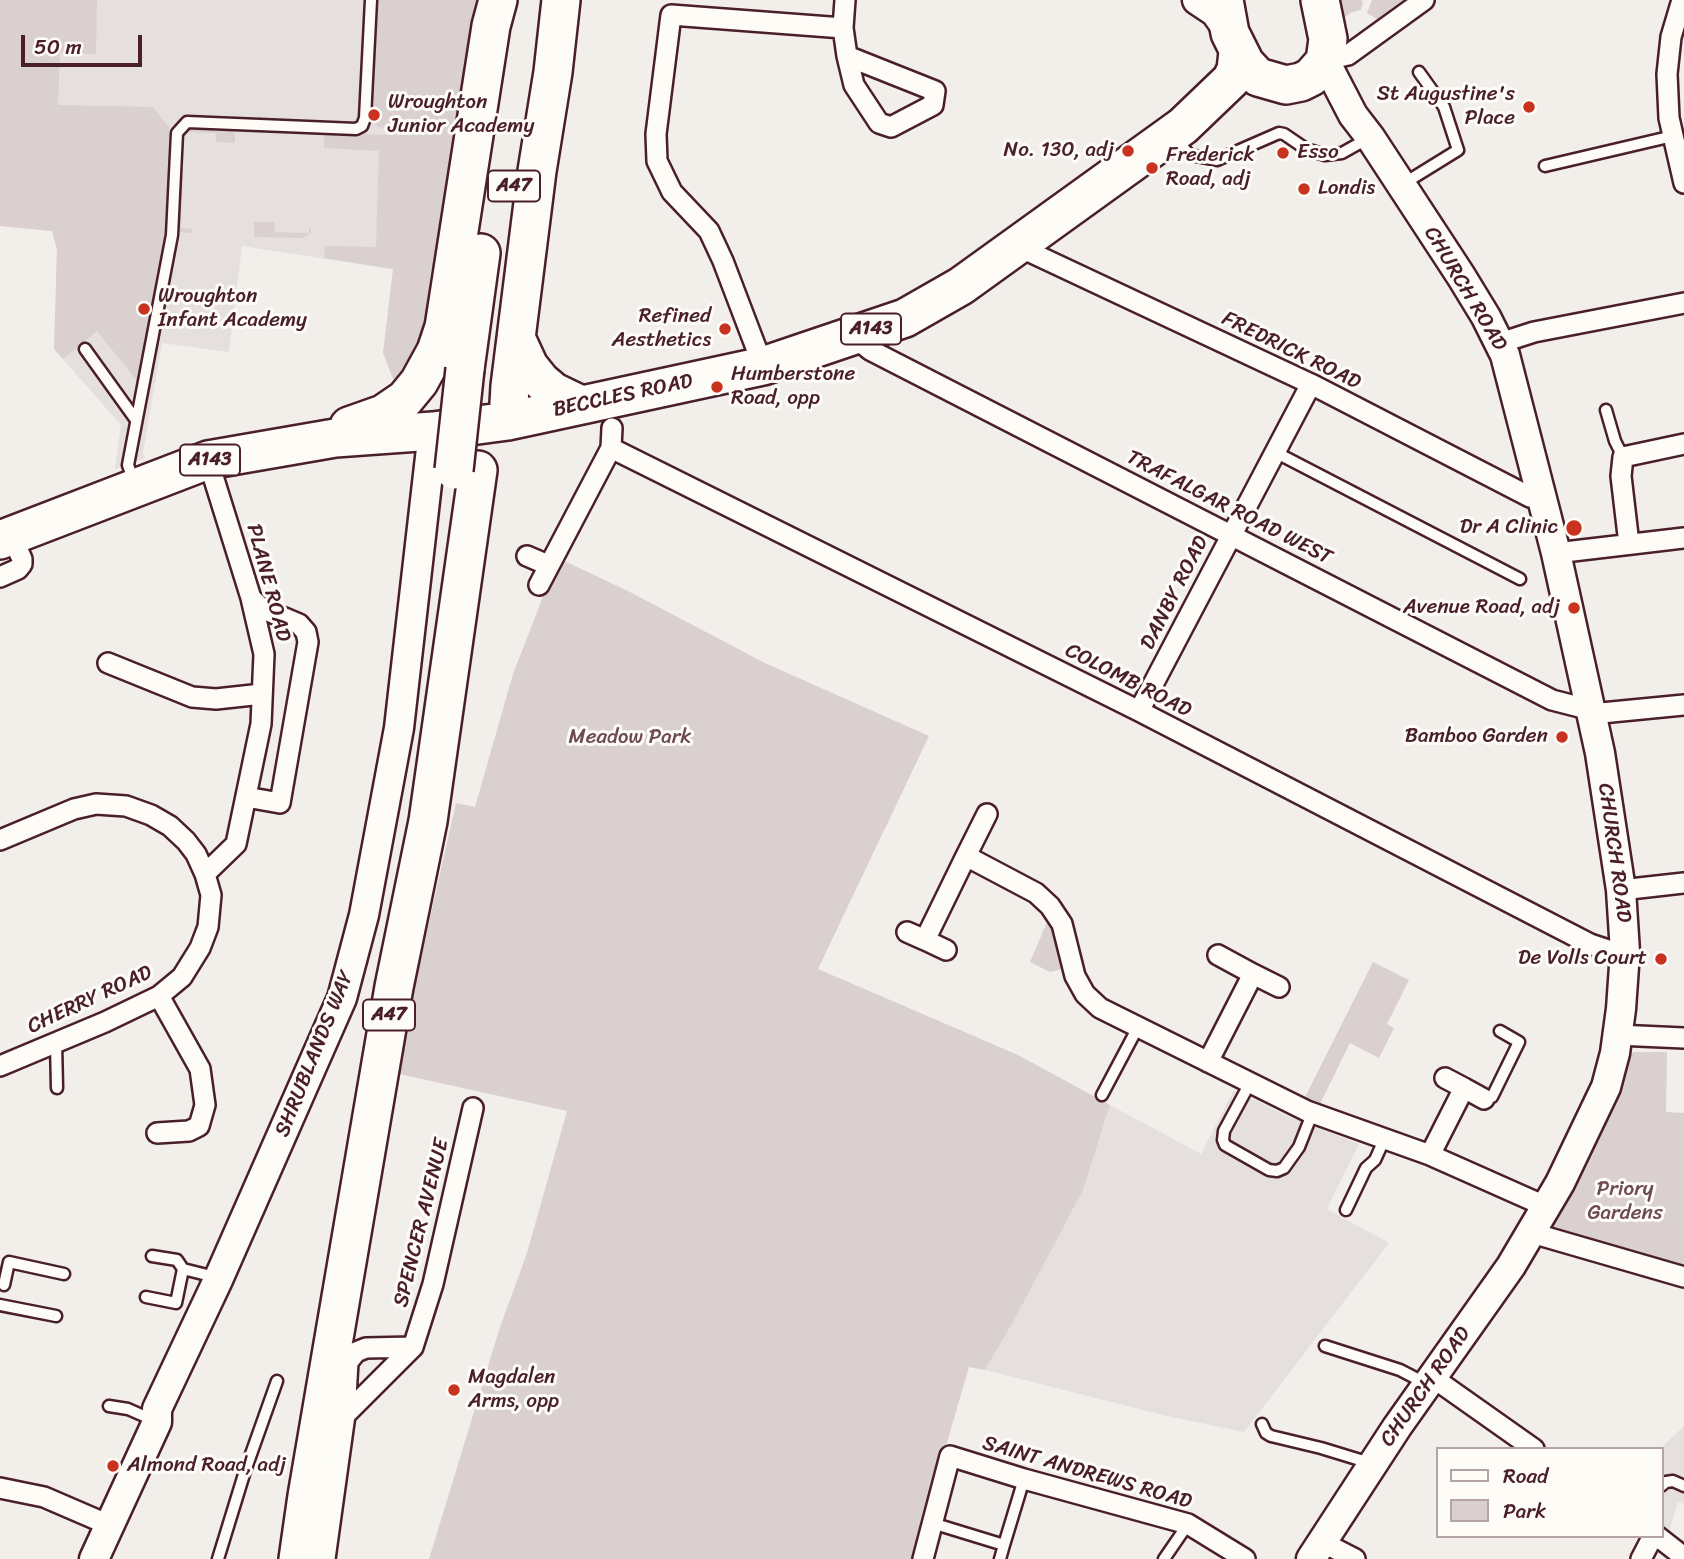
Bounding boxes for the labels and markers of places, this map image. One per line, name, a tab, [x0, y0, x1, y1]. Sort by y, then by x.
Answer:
place label: St Augustine's Place	[1377, 82, 1515, 132]
place label: Wroughton Junior Academy	[388, 90, 534, 140]
marker: St Augustine's Place	[1521, 99, 1537, 115]
marker: Wroughton Junior Academy	[366, 107, 382, 123]
place label: No. 130, adj	[1004, 138, 1114, 164]
place label: Esso	[1297, 140, 1339, 166]
marker: No. 130, adj	[1120, 143, 1136, 159]
place label: Frederick Road, adj	[1166, 143, 1255, 193]
marker: Esso	[1275, 145, 1291, 161]
marker: Frederick Road, adj	[1144, 160, 1160, 176]
place label: Londis	[1318, 176, 1375, 202]
marker: Londis	[1296, 181, 1312, 197]
place label: Wroughton Infant Academy	[158, 284, 307, 334]
marker: Wroughton Infant Academy	[136, 301, 152, 317]
place label: Refined Aesthetics	[612, 304, 711, 354]
marker: Refined Aesthetics	[717, 321, 733, 337]
place label: Humberstone Road, opp	[731, 362, 855, 412]
marker: Humberstone Road, opp	[709, 379, 725, 395]
place label: Dr A Clinic	[1460, 515, 1558, 541]
marker: Dr A Clinic	[1564, 518, 1584, 538]
place label: Avenue Road, adj	[1403, 595, 1560, 621]
marker: Avenue Road, adj	[1566, 600, 1582, 616]
place label: Bamboo Garden	[1405, 724, 1548, 750]
marker: Bamboo Garden	[1554, 729, 1570, 745]
place label: De Volls Court	[1518, 946, 1647, 972]
marker: De Volls Court	[1653, 951, 1669, 967]
place label: Magdalen Arms, opp	[468, 1365, 559, 1415]
marker: Magdalen Arms, opp	[446, 1382, 462, 1398]
place label: Almond Road, adj	[127, 1453, 286, 1479]
marker: Almond Road, adj	[105, 1458, 121, 1474]

